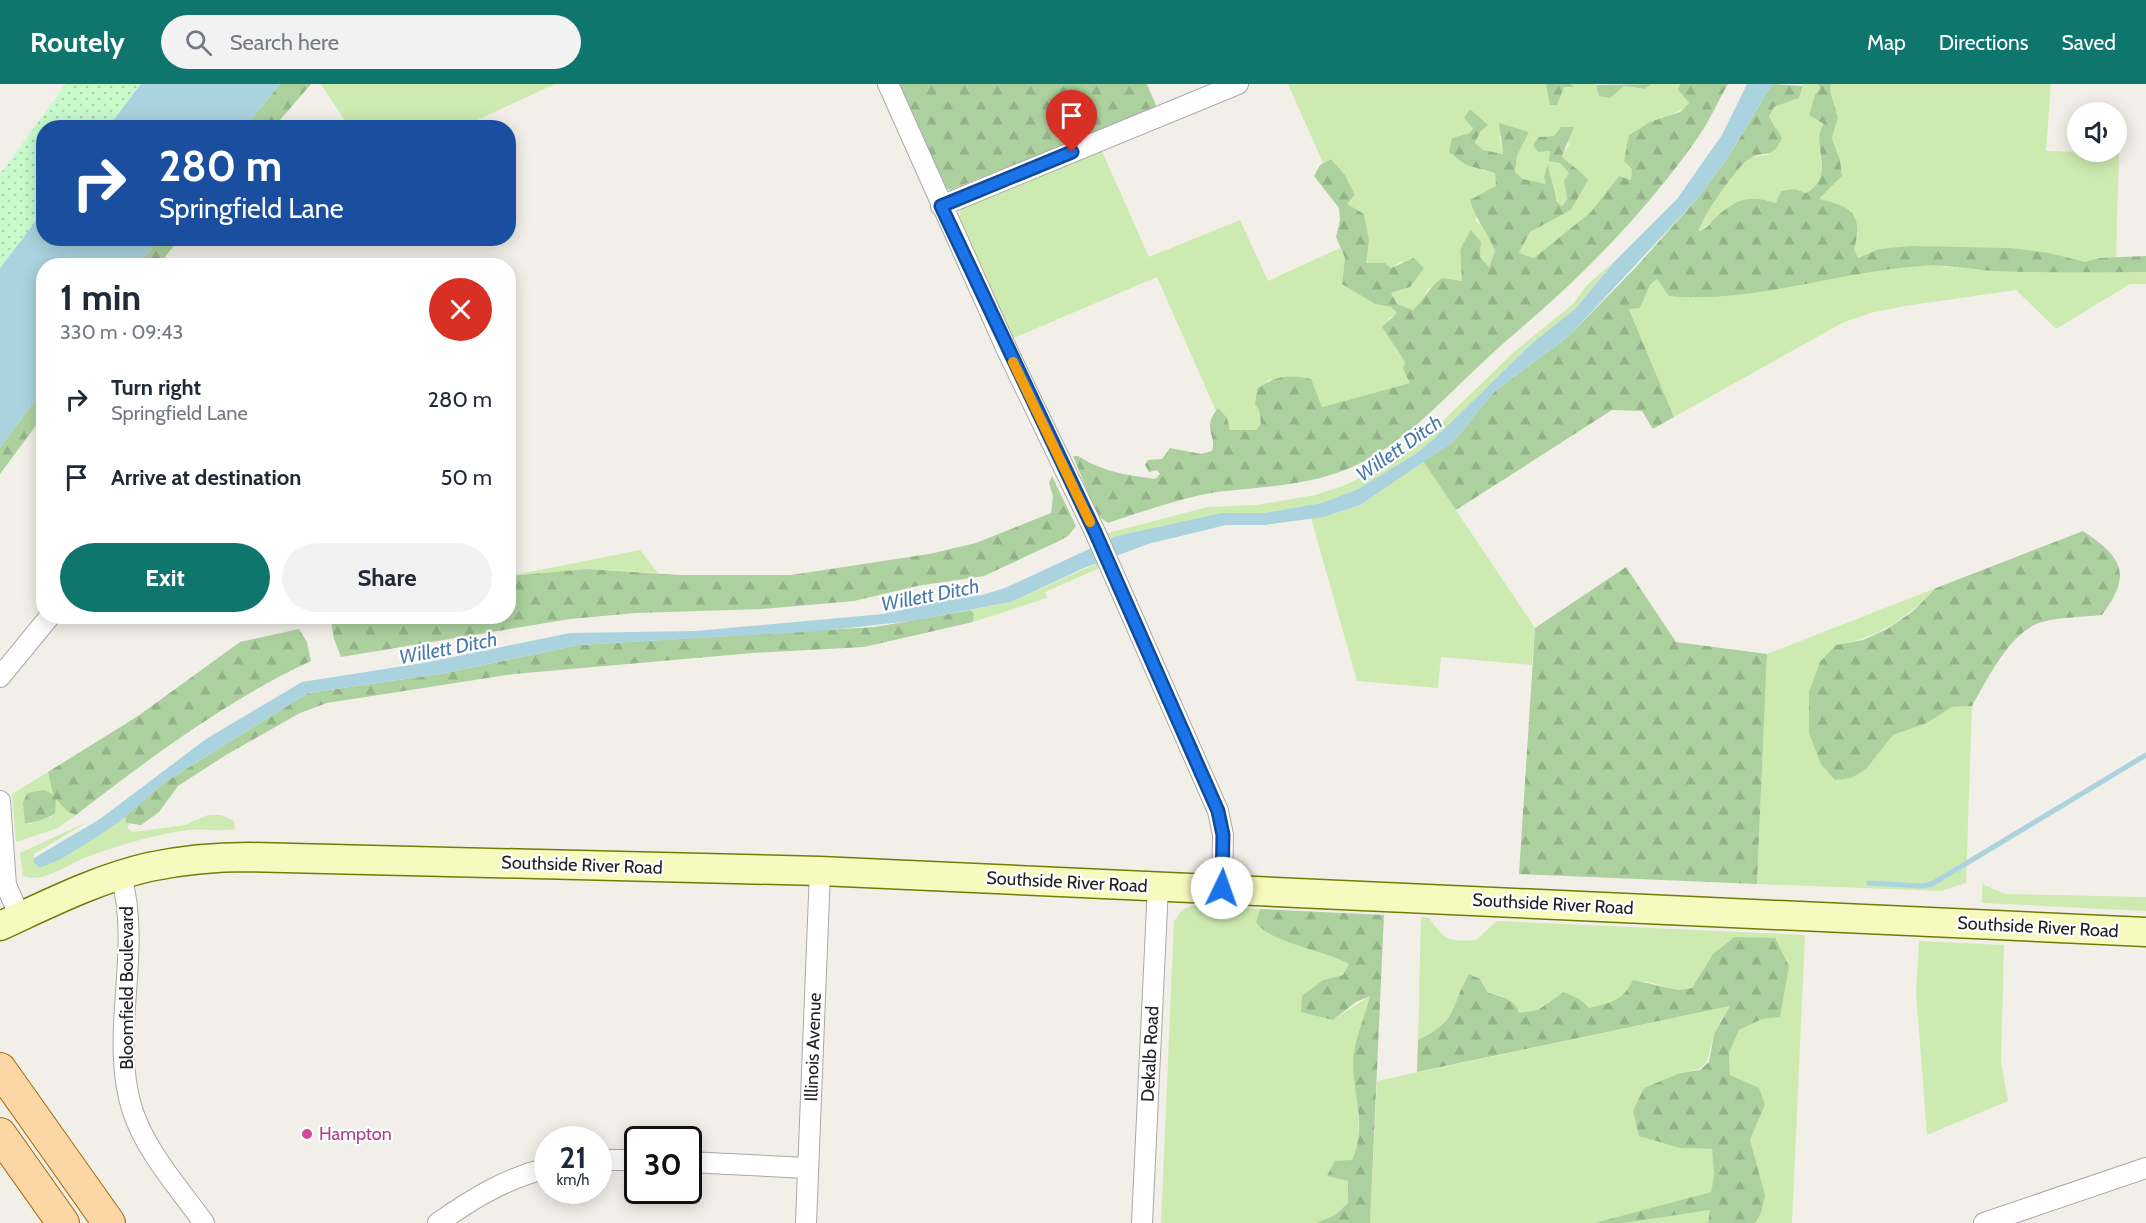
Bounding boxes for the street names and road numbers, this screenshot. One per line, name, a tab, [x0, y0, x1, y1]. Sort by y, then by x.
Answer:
street label: Southside River Road	[501, 851, 663, 879]
street label: Southside River Road	[986, 867, 1148, 897]
street label: Southside River Road	[1472, 889, 1634, 919]
street label: Bloomfield Boulevard	[116, 906, 138, 1070]
street label: Southside River Road	[1957, 912, 2119, 942]
street label: Illinois Avenue	[800, 992, 826, 1102]
street label: Dekalb Road	[1136, 1005, 1164, 1103]

